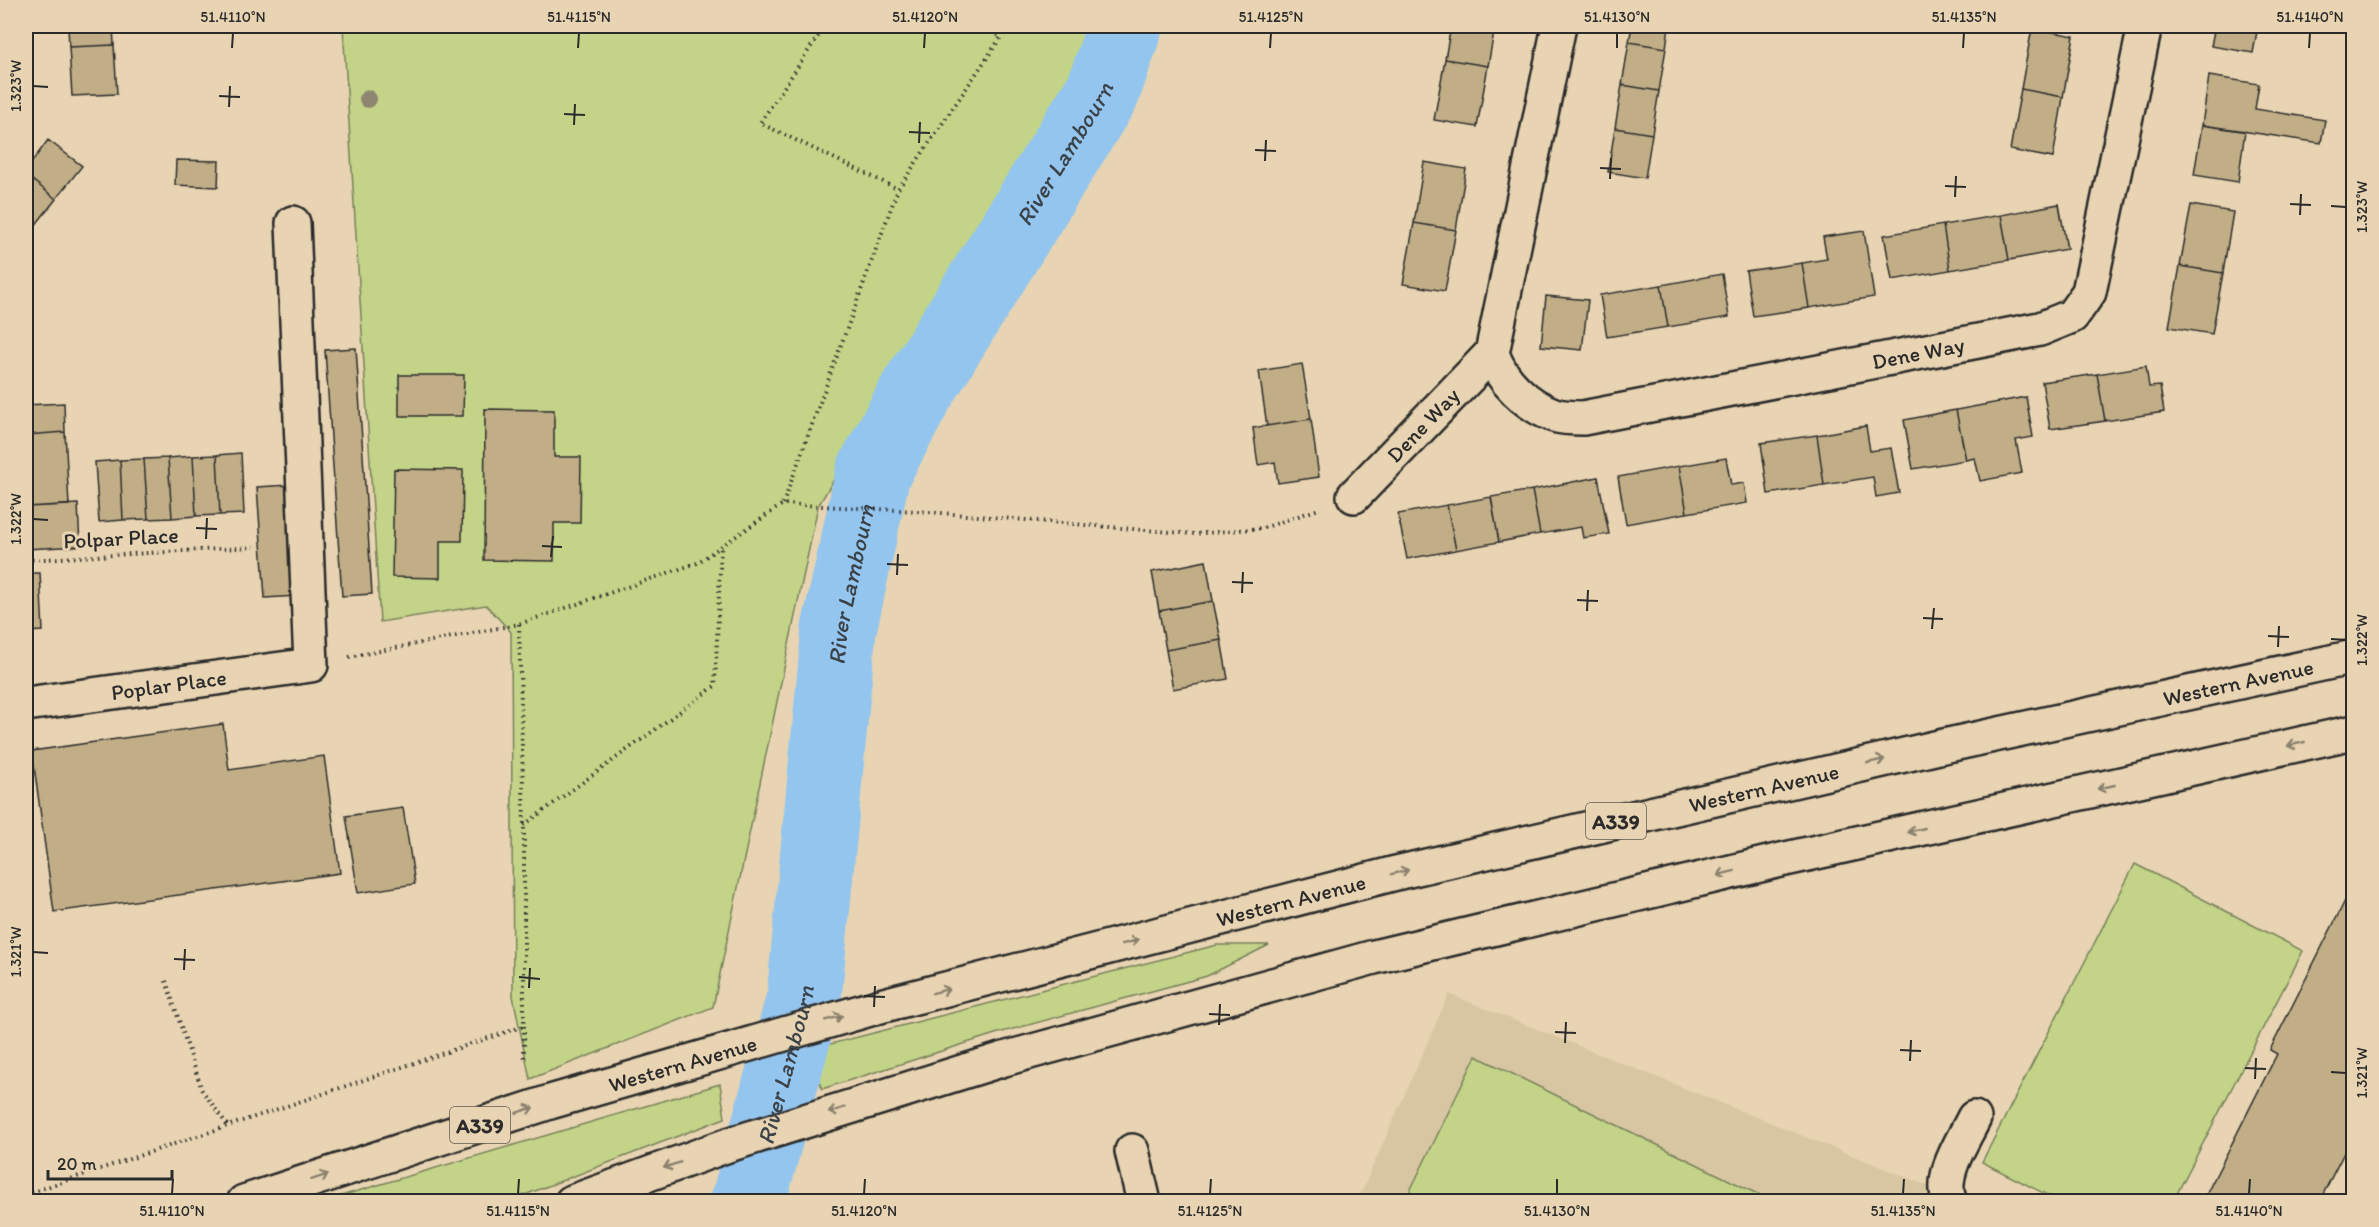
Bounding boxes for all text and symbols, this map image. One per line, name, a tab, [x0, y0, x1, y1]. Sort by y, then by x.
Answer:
text: 51.4110°N	[200, 8, 266, 26]
text: 51.4115°N	[547, 8, 611, 26]
text: 51.4120°N	[892, 8, 958, 26]
text: 51.4125°N	[1239, 8, 1303, 26]
text: 51.4130°N	[1584, 8, 1650, 26]
text: 51.4135°N	[1931, 8, 1997, 26]
text: 51.4140°N	[2276, 8, 2344, 26]
text: 1.323°W	[7, 60, 25, 112]
water label: River Lambourn	[1009, 79, 1119, 231]
text: 1.323°W	[2353, 181, 2371, 233]
street label: Dene Way	[1870, 330, 1967, 375]
street label: Dene Way	[1381, 381, 1465, 468]
text: 1.322°W	[7, 493, 25, 545]
water label: River Lambourn	[821, 501, 880, 666]
street label: Polpar Place	[63, 521, 179, 555]
text: 1.322°W	[2353, 614, 2371, 666]
street label: Western Avenue	[2160, 653, 2316, 712]
street label: Poplar Place	[109, 663, 228, 706]
one-way arrow	[2287, 739, 2306, 751]
one-way arrow	[1866, 755, 1885, 766]
street label: Western Avenue	[1686, 757, 1841, 818]
one-way arrow	[2097, 782, 2116, 794]
road number: A339	[1586, 803, 1646, 839]
one-way arrow	[1907, 824, 1926, 836]
one-way arrow	[1390, 866, 1409, 878]
street label: Western Avenue	[1213, 868, 1368, 932]
one-way arrow	[1716, 868, 1736, 879]
text: 1.321°W	[7, 926, 25, 977]
one-way arrow	[1120, 936, 1139, 948]
water label: River Lambourn	[750, 984, 820, 1148]
one-way arrow	[931, 984, 950, 996]
one-way arrow	[824, 1012, 843, 1024]
street label: Western Avenue	[605, 1029, 760, 1098]
text: 1.321°W	[2353, 1047, 2371, 1098]
one-way arrow	[515, 1104, 534, 1115]
one-way arrow	[828, 1106, 847, 1117]
road number: A339	[450, 1107, 510, 1143]
scale bar	[48, 1143, 172, 1181]
text: 20 m	[57, 1153, 97, 1175]
one-way arrow	[664, 1160, 682, 1171]
one-way arrow	[310, 1170, 329, 1181]
text: 51.4110°N	[139, 1202, 205, 1220]
text: 51.4115°N	[486, 1202, 550, 1220]
text: 51.4120°N	[831, 1202, 897, 1220]
text: 51.4125°N	[1178, 1202, 1242, 1220]
text: 51.4130°N	[1524, 1202, 1590, 1220]
text: 51.4135°N	[1870, 1202, 1936, 1220]
text: 51.4140°N	[2215, 1202, 2283, 1220]

